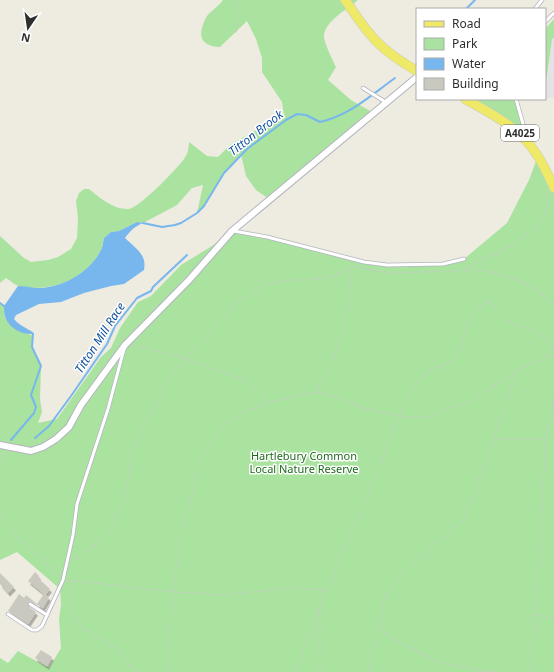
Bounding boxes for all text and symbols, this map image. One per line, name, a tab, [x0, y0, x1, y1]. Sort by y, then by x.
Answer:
north arrow	[8, 8, 48, 48]
legend	[416, 8, 546, 100]
text: Road	[452, 15, 481, 32]
text: N	[20, 30, 32, 47]
text: Park	[452, 35, 478, 52]
text: Water	[452, 55, 486, 72]
text: Building	[452, 75, 499, 92]
water label: Titton Brook	[225, 105, 287, 159]
road number: A4025	[501, 125, 539, 141]
water label: Titton Mill Race	[70, 299, 129, 377]
park label: Hartlebury Common Local Nature Reserve	[249, 448, 359, 476]

